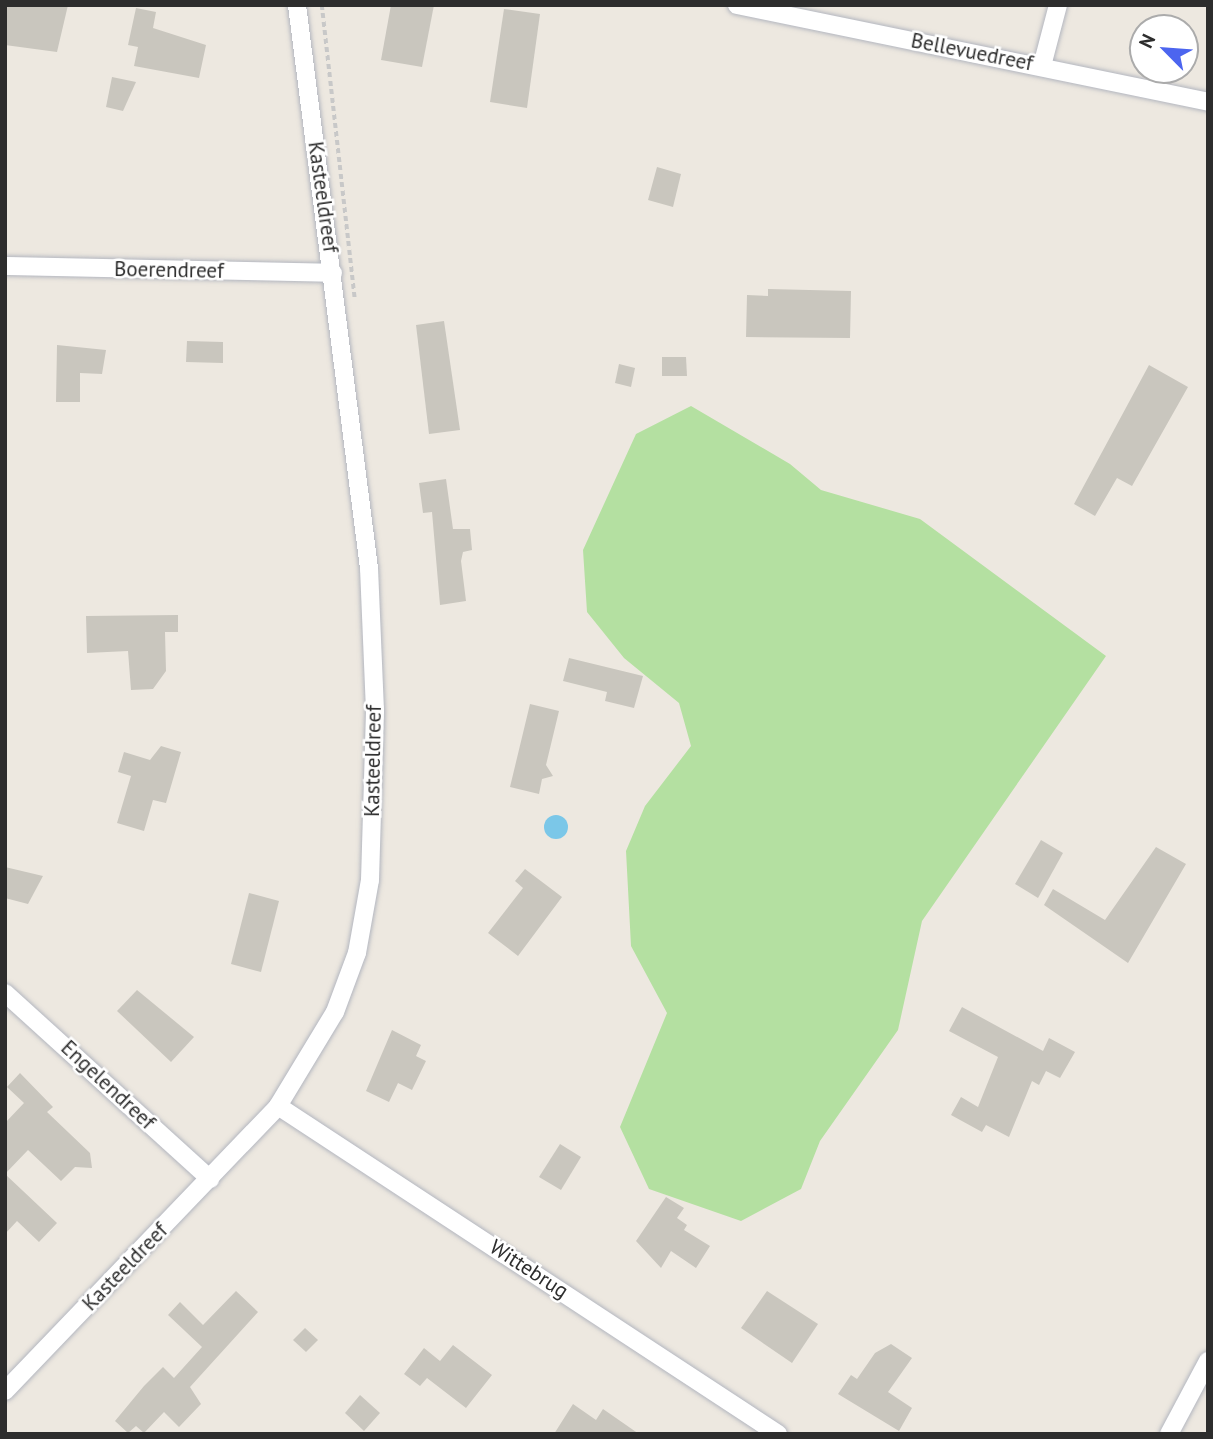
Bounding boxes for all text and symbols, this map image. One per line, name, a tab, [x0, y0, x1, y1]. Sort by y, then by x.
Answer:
north arrow	[1129, 14, 1199, 84]
street label: Bellevuedreef	[909, 28, 1035, 76]
text: N	[1133, 30, 1160, 52]
street label: Kasteeldreef	[303, 140, 343, 254]
street label: Boerendreef	[114, 256, 224, 284]
street label: Kasteeldreef	[359, 705, 387, 817]
street label: Engelendreef	[56, 1035, 160, 1135]
street label: Kasteeldreef	[77, 1218, 173, 1316]
street label: Wittebrug	[485, 1234, 573, 1304]

